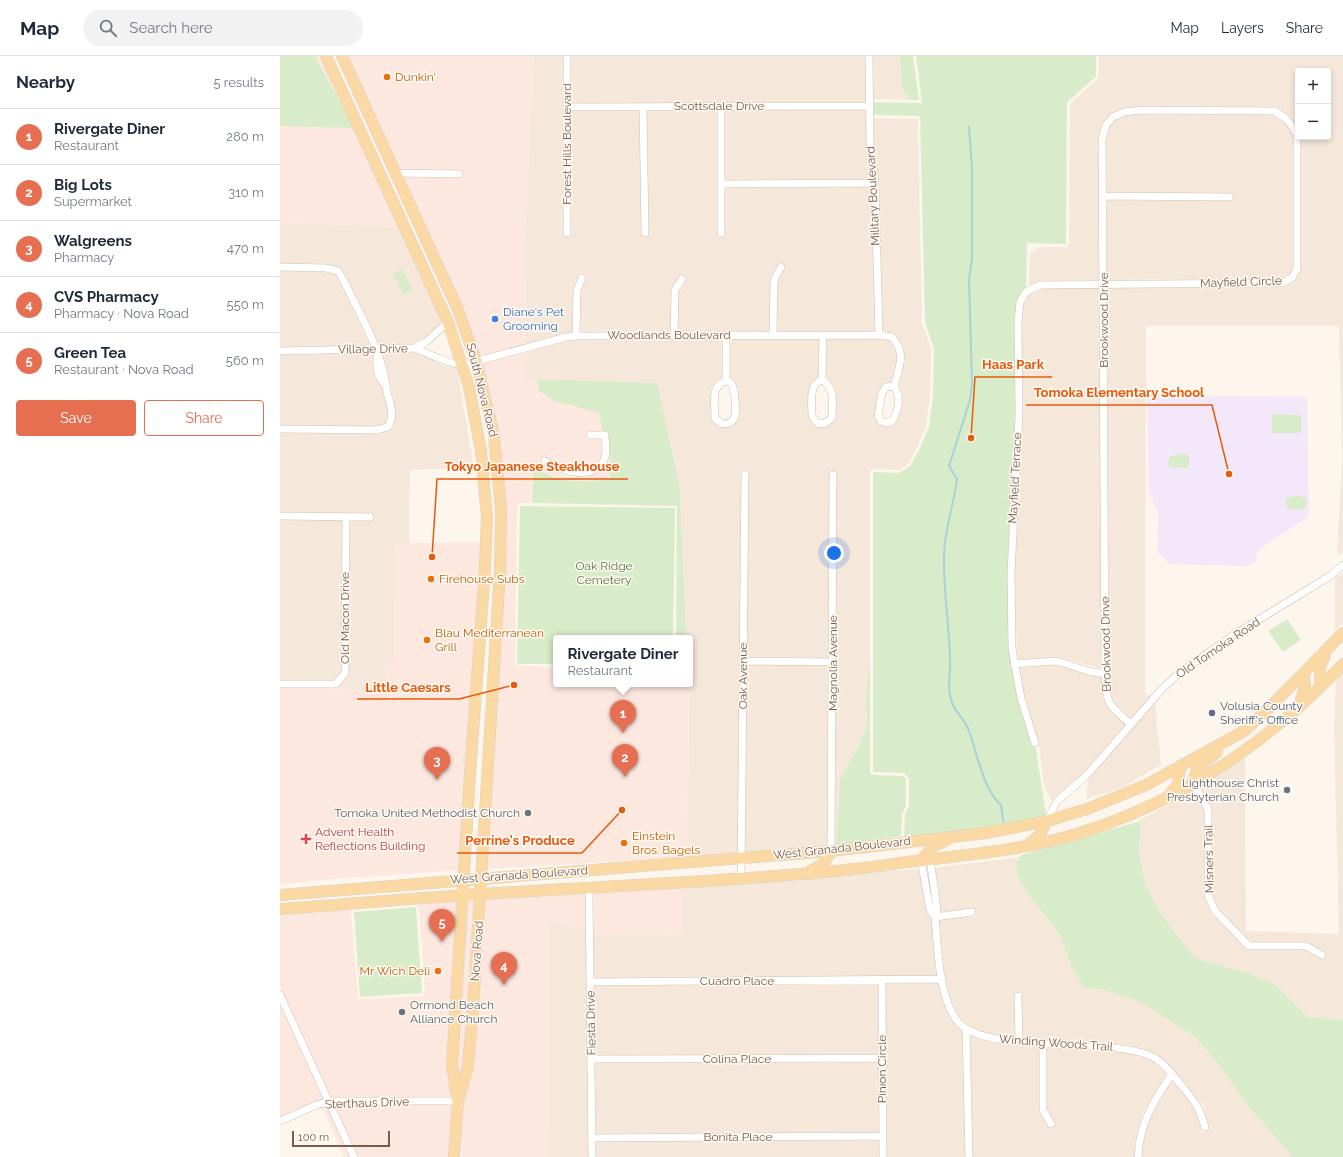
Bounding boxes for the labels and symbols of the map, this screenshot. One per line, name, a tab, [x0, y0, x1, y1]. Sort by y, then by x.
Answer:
place label: Dunkin'	[395, 70, 436, 84]
marker: Dunkin'	[382, 72, 392, 82]
street label: Forest Hills Boulevard	[560, 83, 574, 205]
street label: Scottsdale Drive	[674, 99, 764, 113]
street label: Military Boulevard	[863, 146, 883, 246]
street label: Brookwood Drive	[1097, 272, 1111, 368]
street label: Mayfield Circle	[1200, 274, 1282, 290]
place label: Diane's Pet Grooming	[503, 305, 564, 333]
marker: Diane's Pet Grooming	[490, 314, 500, 324]
street label: Woodlands Boulevard	[607, 328, 731, 342]
street label: Village Drive	[338, 341, 408, 357]
street label: South Nova Road	[464, 342, 500, 438]
callout: Haas Park	[975, 352, 1052, 377]
text: Haas Park	[982, 357, 1045, 372]
callout: Tomoka Elementary School	[1026, 380, 1212, 405]
text: Tomoka Elementary School	[1034, 385, 1205, 400]
street label: Mayfield Terrace	[1006, 432, 1024, 524]
callout: Tokyo Japanese Steakhouse	[437, 454, 628, 479]
text: Tokyo Japanese Steakhouse	[444, 459, 620, 474]
your location	[824, 543, 844, 563]
park label: Oak Ridge Cemetery	[575, 559, 633, 587]
street label: Old Macon Drive	[338, 572, 352, 664]
place label: Firehouse Subs	[439, 572, 525, 586]
marker: Firehouse Subs	[426, 574, 436, 584]
street label: Brookwood Drive	[1098, 596, 1114, 692]
street label: Magnolia Avenue	[826, 615, 840, 711]
street label: Old Tomoka Road	[1173, 615, 1263, 681]
place label: Blau Mediterranean Grill	[435, 626, 544, 654]
marker: Blau Mediterranean Grill	[422, 635, 432, 645]
street label: Oak Avenue	[736, 643, 750, 709]
callout: Little Caesars	[357, 674, 459, 699]
text: Little Caesars	[365, 680, 451, 695]
place label: Volusia County Sheriff's Office	[1220, 699, 1303, 727]
pin: 1	[610, 700, 636, 733]
marker: Volusia County Sheriff's Office	[1207, 708, 1217, 718]
pin: 2	[612, 744, 638, 777]
pin: 3	[424, 747, 450, 780]
place label: Lighthouse Christ Presbyterian Church	[1167, 776, 1279, 804]
marker: Lighthouse Christ Presbyterian Church	[1282, 785, 1292, 795]
place label: Tomoka United Methodist Church	[334, 806, 520, 820]
marker: Tomoka United Methodist Church	[523, 808, 533, 818]
street label: Misners Trail	[1201, 824, 1217, 893]
place label: Advent Health Reflections Building	[315, 825, 425, 853]
callout: Perrine's Produce	[457, 828, 582, 853]
place label: Einstein Bros. Bagels	[632, 829, 701, 857]
marker: Advent Health Reflections Building	[300, 833, 312, 845]
text: Perrine's Produce	[465, 833, 575, 848]
street label: West Granada Boulevard	[773, 834, 911, 862]
marker: Einstein Bros. Bagels	[619, 838, 629, 848]
street label: West Granada Boulevard	[450, 863, 588, 887]
pin: 5	[429, 909, 455, 942]
street label: Nova Road	[468, 920, 486, 982]
pin: 4	[491, 952, 517, 985]
place label: Mr Wich Deli	[360, 964, 430, 978]
marker: Mr Wich Deli	[433, 966, 443, 976]
street label: Cuadro Place	[700, 974, 774, 988]
street label: Fiesta Drive	[583, 990, 599, 1056]
place label: Ormond Beach Alliance Church	[410, 998, 497, 1026]
marker: Ormond Beach Alliance Church	[397, 1007, 407, 1017]
street label: Winding Woods Trail	[999, 1032, 1114, 1054]
street label: Pinion Circle	[875, 1035, 889, 1103]
street label: Colina Place	[703, 1052, 771, 1066]
street label: Sterthaus Drive	[325, 1095, 409, 1111]
scale bar	[292, 1129, 390, 1148]
street label: Bonita Place	[703, 1130, 773, 1144]

